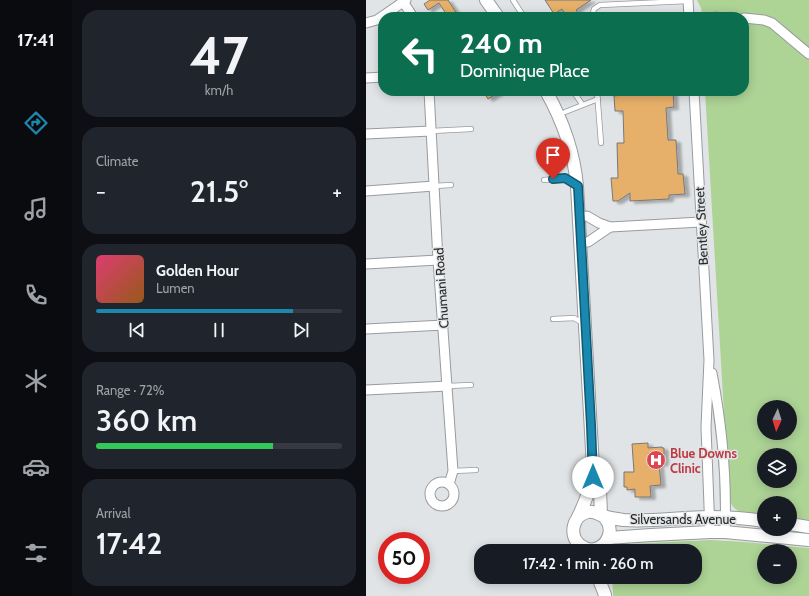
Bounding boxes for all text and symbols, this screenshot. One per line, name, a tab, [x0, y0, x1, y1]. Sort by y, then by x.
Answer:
text: 47	[190, 24, 248, 87]
text: 240 m	[460, 26, 543, 60]
icon: left	[394, 28, 446, 80]
text: 17:41	[17, 29, 55, 51]
text: Dominique Place	[460, 60, 589, 82]
text: km/h	[205, 82, 233, 98]
icon: directions	[22, 109, 50, 137]
pin	[536, 138, 570, 179]
icon: arrive	[542, 144, 564, 166]
text: Climate	[96, 153, 138, 169]
text: 21.5°	[190, 173, 248, 210]
text: −	[96, 178, 106, 205]
text: +	[332, 178, 342, 205]
street label: Bentley Street	[691, 186, 711, 266]
icon: music	[22, 195, 50, 223]
street label: Chumani Road	[430, 247, 452, 329]
text: Golden Hour	[156, 262, 239, 280]
text: Lumen	[156, 280, 195, 296]
icon: phone	[22, 281, 50, 309]
icon: previous	[126, 319, 148, 341]
icon: pause	[208, 319, 230, 341]
icon: next	[290, 319, 312, 341]
icon: climate	[22, 367, 50, 395]
text: Range · 72%	[96, 382, 164, 398]
north arrow	[757, 400, 797, 440]
map controls	[757, 400, 797, 584]
text: 360 km	[96, 402, 197, 439]
place label: Blue Downs Clinic	[670, 445, 737, 476]
button: layers	[757, 448, 797, 488]
hospital icon: Blue Downs Clinic	[645, 449, 667, 471]
icon: car	[22, 453, 50, 481]
position arrow	[572, 456, 614, 498]
button: +	[757, 496, 797, 536]
text: Arrival	[96, 505, 131, 521]
street label: Silversands Avenue	[630, 511, 736, 527]
text: 17:42	[96, 525, 162, 562]
speed limit sign: 50	[378, 532, 430, 584]
icon: filters	[22, 539, 50, 567]
button: −	[757, 544, 797, 584]
text: 17:42 · 1 min · 260 m	[523, 555, 653, 573]

